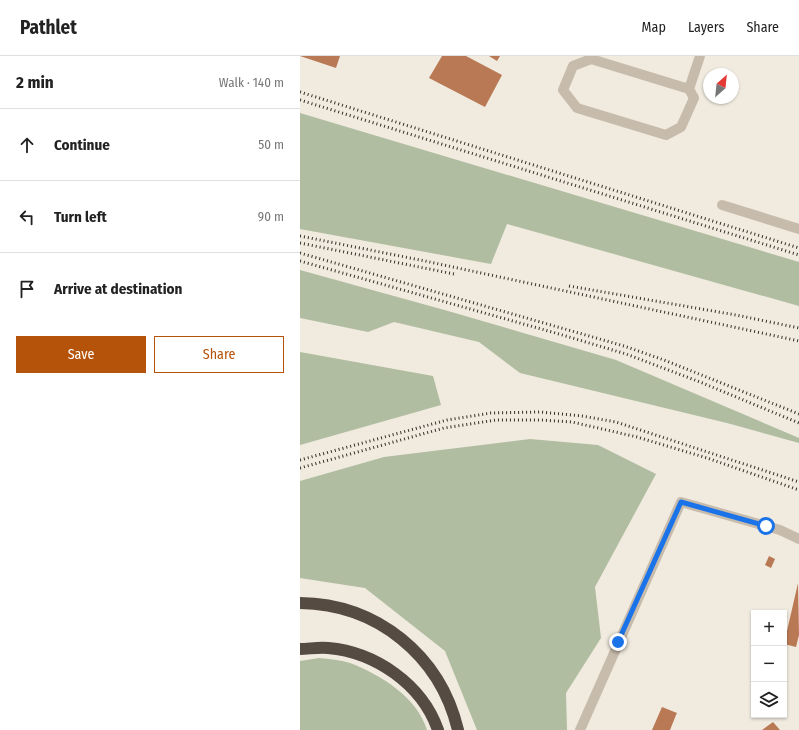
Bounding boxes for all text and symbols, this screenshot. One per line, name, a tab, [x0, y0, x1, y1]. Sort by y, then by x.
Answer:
text: Pathlet	[20, 16, 77, 39]
text: Map	[642, 19, 666, 36]
text: Layers	[688, 19, 724, 36]
text: Share	[746, 19, 779, 36]
north arrow	[703, 68, 739, 104]
text: 2 min	[16, 72, 54, 93]
text: Walk · 140 m	[219, 75, 284, 90]
icon: ahead	[16, 134, 38, 156]
text: Continue	[54, 136, 110, 154]
text: 50 m	[258, 137, 284, 152]
icon: left	[16, 206, 38, 228]
text: Turn left	[54, 208, 107, 226]
text: 90 m	[258, 209, 284, 224]
icon: arrive	[16, 278, 38, 300]
text: Arrive at destination	[54, 280, 182, 298]
button: Save	[16, 336, 146, 373]
button: Share	[154, 336, 284, 373]
route start	[757, 517, 775, 535]
map controls	[751, 610, 787, 718]
button: +	[751, 610, 787, 646]
route end	[609, 633, 627, 651]
button: −	[751, 646, 787, 682]
button: layers	[751, 682, 787, 718]

